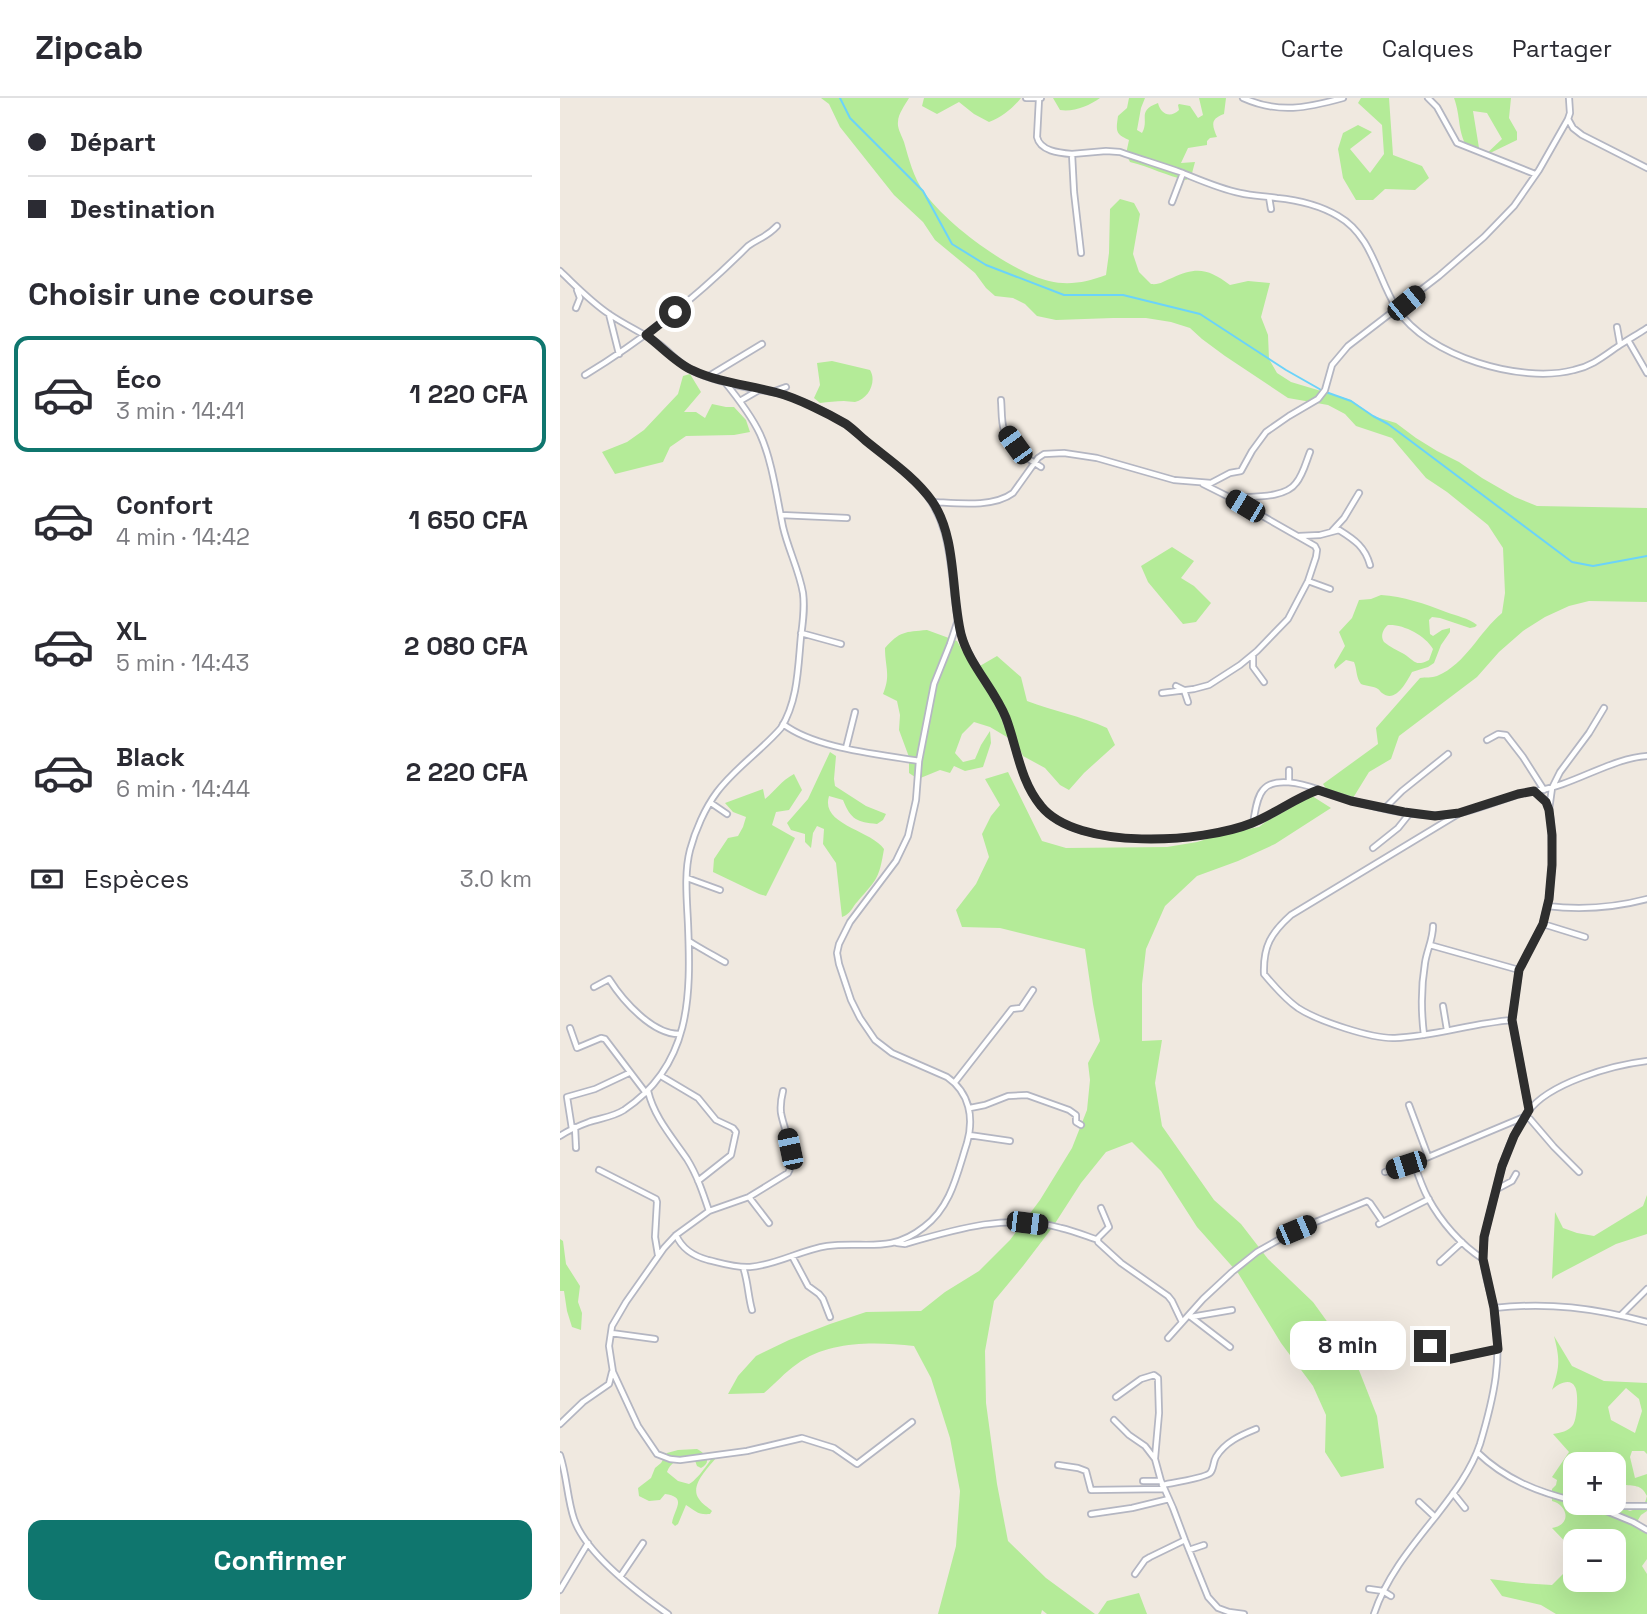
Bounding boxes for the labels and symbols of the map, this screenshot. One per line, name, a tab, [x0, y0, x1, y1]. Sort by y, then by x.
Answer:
car	[1384, 282, 1429, 324]
route start	[659, 296, 691, 328]
car	[995, 422, 1036, 468]
car	[1222, 486, 1269, 526]
car	[776, 1126, 805, 1172]
car	[1383, 1149, 1430, 1181]
car	[1005, 1210, 1050, 1236]
car	[1273, 1212, 1320, 1248]
callout: 8 min	[1290, 1322, 1406, 1370]
route end	[1414, 1330, 1446, 1362]

